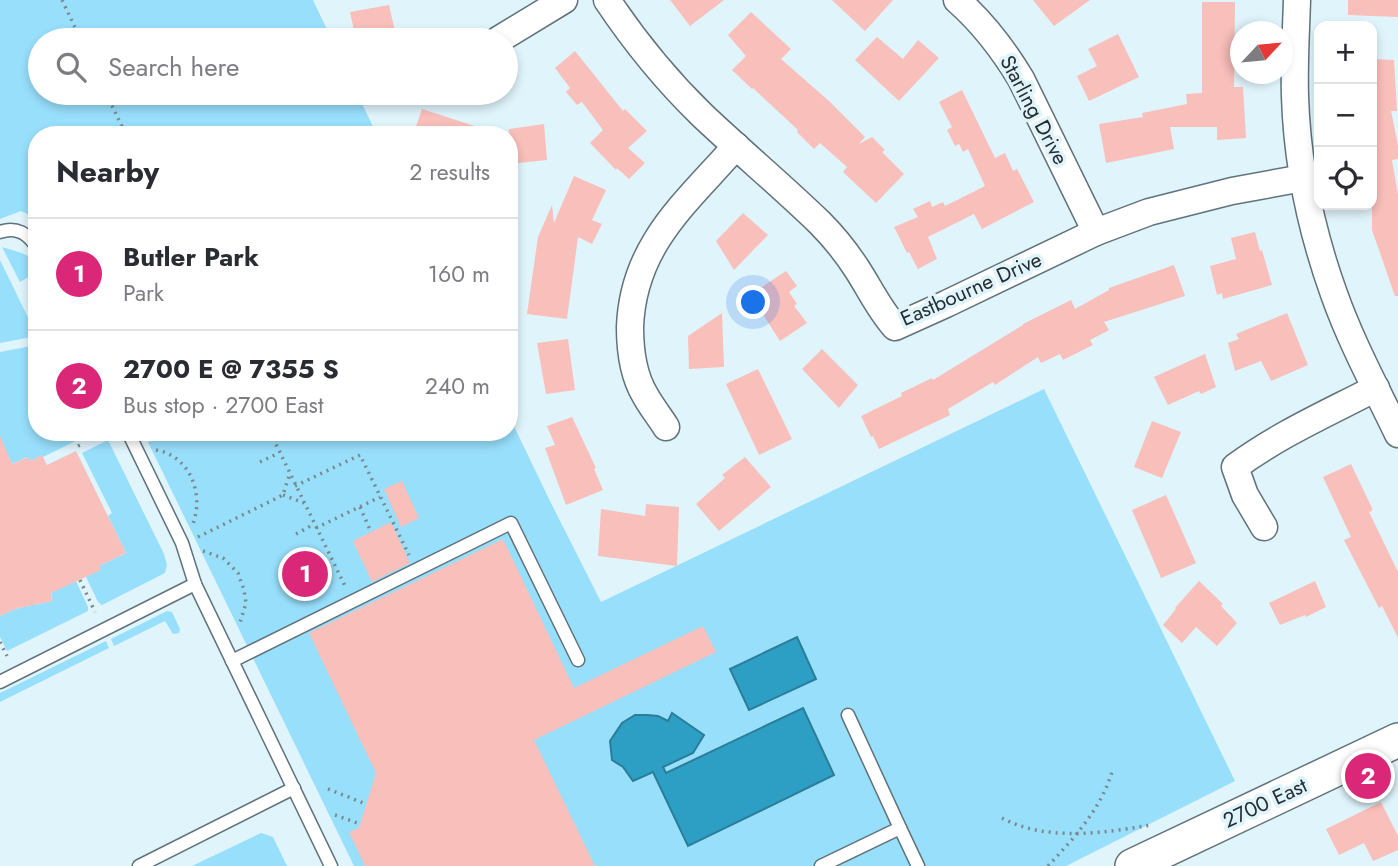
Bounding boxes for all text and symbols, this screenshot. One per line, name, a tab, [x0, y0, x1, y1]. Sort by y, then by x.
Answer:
north arrow	[1230, 21, 1293, 84]
map controls	[1314, 21, 1377, 210]
button: +	[1314, 21, 1377, 84]
search box	[28, 28, 518, 105]
icon: search	[52, 48, 90, 86]
text: Search here	[108, 48, 240, 86]
street label: Starling Drive	[993, 50, 1076, 170]
button: −	[1314, 84, 1377, 147]
button: locate	[1314, 147, 1377, 210]
text: Nearby	[56, 150, 159, 193]
text: 2 results	[409, 155, 490, 189]
text: Butler Park	[123, 238, 259, 276]
street label: Eastbourne Drive	[896, 244, 1047, 334]
text: 1	[73, 257, 85, 291]
text: 160 m	[428, 257, 490, 291]
text: Park	[123, 276, 164, 310]
your location	[736, 285, 770, 319]
text: 2700 E @ 7355 S	[123, 350, 339, 388]
text: 2	[71, 369, 87, 403]
text: 240 m	[425, 369, 490, 403]
text: Bus stop · 2700 East	[123, 388, 323, 422]
pin: 1	[282, 548, 328, 600]
pin: 2	[1345, 750, 1391, 802]
street label: 2700 East	[1218, 770, 1312, 836]

